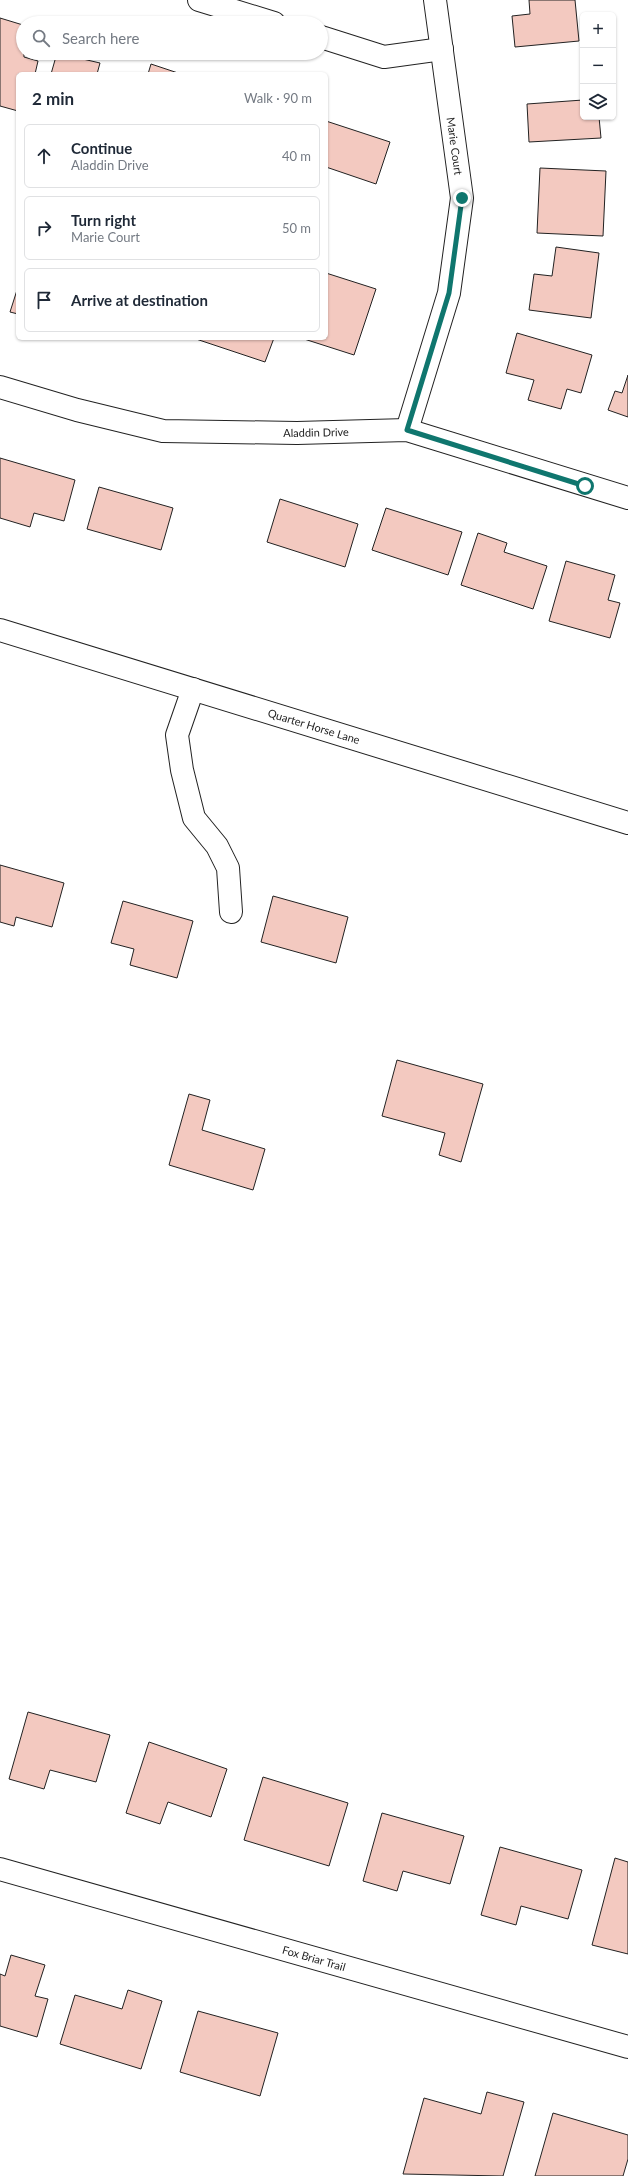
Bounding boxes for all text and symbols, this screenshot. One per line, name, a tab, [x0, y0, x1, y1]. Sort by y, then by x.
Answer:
map controls	[580, 12, 616, 120]
button: +	[580, 12, 616, 48]
search box	[16, 16, 328, 60]
icon: search	[30, 27, 52, 49]
text: Search here	[62, 29, 139, 47]
button: −	[580, 48, 616, 84]
button: layers	[580, 84, 616, 120]
text: 2 min	[32, 88, 74, 109]
text: Walk · 90 m	[244, 90, 312, 106]
street label: Marie Court	[445, 116, 466, 176]
text: Continue	[71, 139, 132, 157]
icon: ahead	[33, 145, 55, 167]
text: 40 m	[282, 148, 311, 164]
text: Aladdin Drive	[71, 157, 149, 173]
route end	[453, 189, 471, 207]
text: Turn right	[71, 211, 136, 229]
icon: right	[33, 217, 55, 239]
text: 50 m	[282, 220, 311, 236]
text: Marie Court	[71, 229, 140, 245]
icon: arrive	[33, 289, 55, 311]
text: Arrive at destination	[71, 291, 208, 309]
street label: Aladdin Drive	[283, 425, 349, 439]
route start	[576, 477, 594, 495]
street label: Quarter Horse Lane	[266, 706, 362, 746]
street label: Fox Briar Trail	[281, 1943, 347, 1973]

